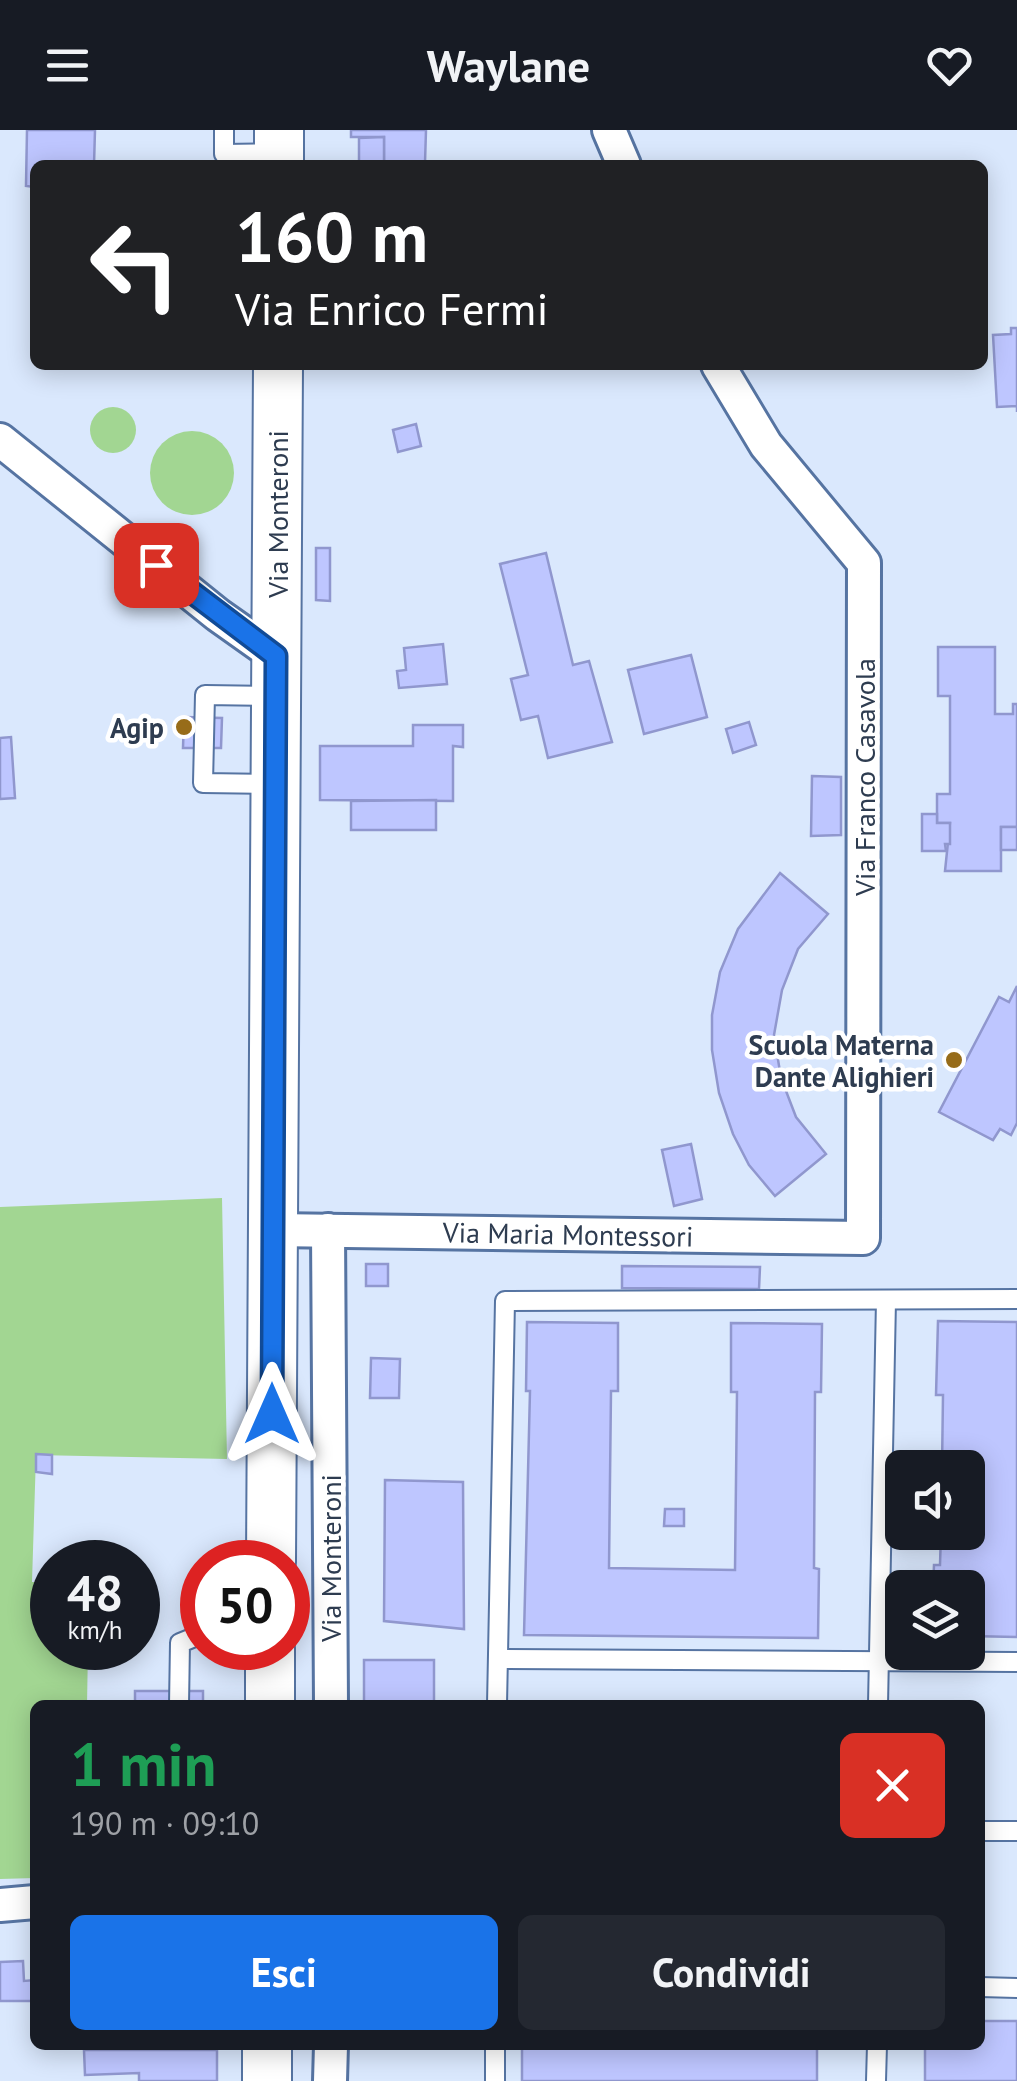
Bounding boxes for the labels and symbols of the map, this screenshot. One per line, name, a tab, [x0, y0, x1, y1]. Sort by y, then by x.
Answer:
street label: Via Monteroni	[259, 430, 296, 599]
pin	[114, 523, 199, 608]
street label: Via Franco Casavola	[846, 658, 883, 897]
place label: Agip	[110, 709, 164, 746]
marker: Agip	[173, 716, 195, 738]
place label: Scuola Materna Dante Alighieri	[749, 1026, 934, 1095]
marker: Scuola Materna Dante Alighieri	[943, 1049, 965, 1071]
street label: Via Maria Montessori	[441, 1213, 694, 1255]
position arrow	[220, 1362, 324, 1466]
street label: Via Monteroni	[312, 1474, 349, 1643]
speed limit sign: 50	[180, 1540, 310, 1670]

